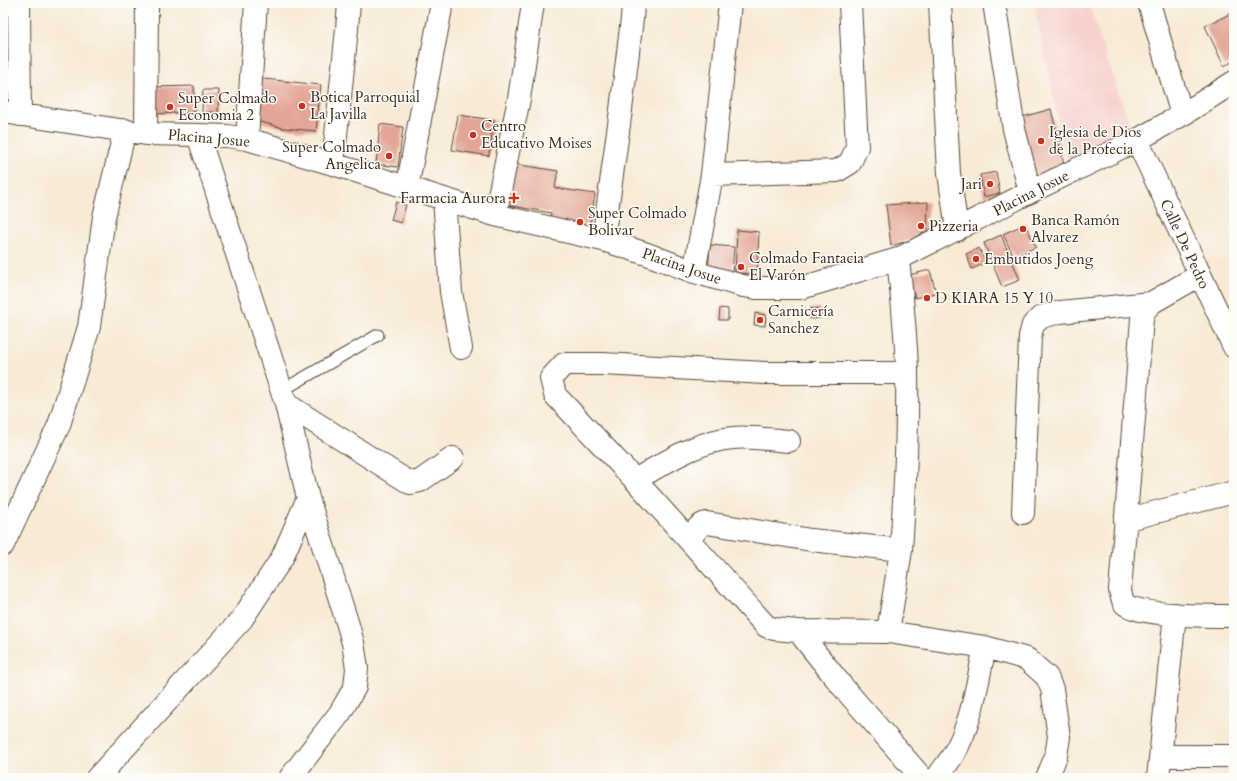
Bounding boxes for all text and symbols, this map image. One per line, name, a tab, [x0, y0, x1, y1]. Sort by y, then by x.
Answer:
place label: Botica Parroquial La Javilla	[310, 87, 420, 124]
place label: Super Colmado Economia 2	[178, 88, 277, 125]
marker: Botica Parroquial La Javilla	[297, 101, 307, 111]
marker: Super Colmado Economia 2	[165, 102, 175, 112]
place label: Centro Educativo Moises	[481, 116, 592, 153]
place label: Iglesia de Dios de la Profecia	[1049, 122, 1141, 159]
street label: Placina Josue	[167, 124, 251, 152]
marker: Centro Educativo Moises	[468, 130, 478, 140]
marker: Iglesia de Dios de la Profecia	[1036, 136, 1046, 146]
place label: Super Colmado Angelica	[282, 137, 382, 174]
marker: Super Colmado Angelica	[384, 151, 394, 161]
street label: Placina Josue	[990, 165, 1072, 221]
place label: Jari	[959, 174, 982, 194]
marker: Jari	[985, 179, 995, 189]
place label: Farmacia Aurora	[400, 188, 507, 208]
marker: Farmacia Aurora	[509, 193, 519, 203]
street label: Calle De Pedro	[1156, 196, 1214, 292]
place label: Super Colmado Bolivar	[588, 203, 687, 240]
place label: Banca Ramón Alvarez	[1031, 210, 1120, 247]
place label: Pizzeria	[929, 216, 979, 236]
marker: Super Colmado Bolivar	[575, 217, 585, 227]
marker: Pizzeria	[916, 221, 926, 231]
marker: Banca Ramón Alvarez	[1018, 224, 1028, 234]
street label: Placina Josue	[640, 243, 724, 289]
place label: Colmado Fantacia El Varón	[749, 248, 865, 285]
place label: Embutidos Joeng	[984, 249, 1094, 269]
marker: Embutidos Joeng	[971, 254, 981, 264]
marker: Colmado Fantacia El Varón	[736, 262, 746, 272]
place label: D KIARA 15 Y 10	[935, 288, 1054, 308]
marker: D KIARA 15 Y 10	[922, 293, 932, 303]
place label: Carnicería Sanchez	[768, 301, 835, 338]
marker: Carnicería Sanchez	[755, 315, 765, 325]

